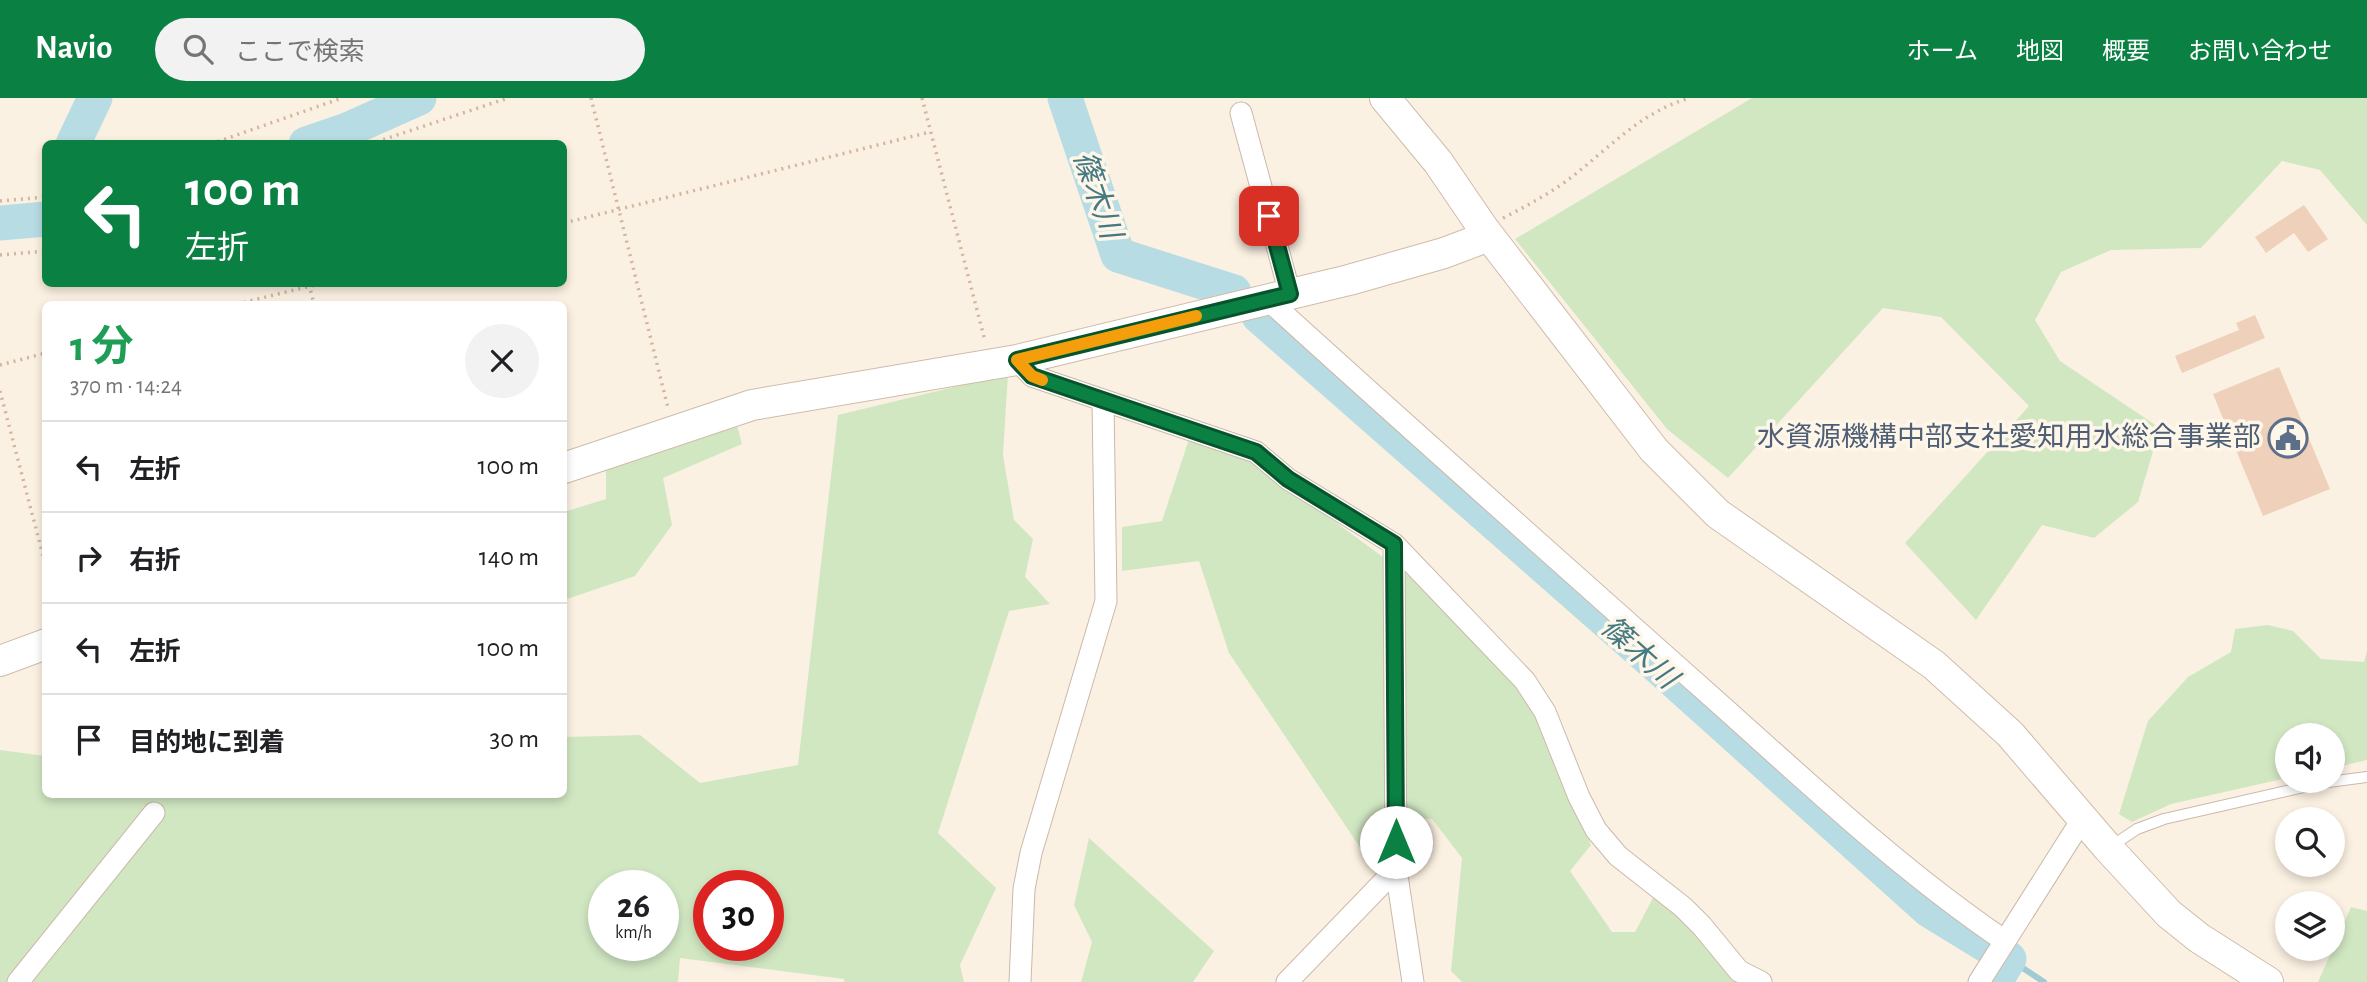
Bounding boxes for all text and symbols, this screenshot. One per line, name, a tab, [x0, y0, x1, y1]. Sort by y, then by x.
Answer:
search box	[155, 18, 645, 81]
icon: search	[179, 30, 217, 68]
text: Navio	[35, 32, 113, 65]
text: ここで検索	[235, 39, 365, 65]
text: ホーム	[1907, 40, 1978, 64]
text: 地図	[2016, 40, 2064, 64]
text: 概要	[2102, 40, 2150, 64]
text: お問い合わせ	[2188, 40, 2332, 64]
water label: 篠木川	[1068, 147, 1129, 245]
text: 100 m	[185, 166, 301, 215]
icon: left	[70, 168, 161, 259]
pin	[1239, 186, 1299, 246]
icon: arrive	[1250, 197, 1288, 235]
text: 左折	[185, 232, 249, 264]
button: close	[465, 324, 539, 398]
text: 1 分	[70, 326, 133, 368]
text: 370 m · 14:24	[70, 375, 182, 398]
public building icon: 水資源機構中部支社愛知用水総合事業部	[2267, 417, 2309, 459]
place label: 水資源機構中部支社愛知用水総合事業部	[1757, 422, 2261, 452]
icon: left	[70, 448, 108, 486]
text: 100 m	[478, 453, 539, 479]
text: 左折	[129, 457, 181, 483]
icon: right	[70, 539, 108, 577]
text: 140 m	[479, 544, 539, 570]
text: 右折	[129, 548, 181, 574]
water label: 篠木川	[1596, 610, 1686, 696]
icon: left	[70, 630, 108, 668]
text: 100 m	[478, 635, 539, 661]
text: 左折	[129, 639, 181, 665]
icon: arrive	[70, 721, 108, 759]
map controls	[2275, 723, 2345, 961]
button: sound	[2275, 723, 2345, 793]
text: 30 m	[489, 726, 539, 752]
text: 目的地に到着	[129, 730, 285, 756]
position arrow	[1359, 805, 1433, 879]
button: search	[2275, 807, 2345, 877]
speed limit sign: 30	[693, 870, 784, 961]
text: 26	[617, 889, 650, 924]
button: layers	[2275, 891, 2345, 961]
text: km/h	[615, 924, 652, 942]

